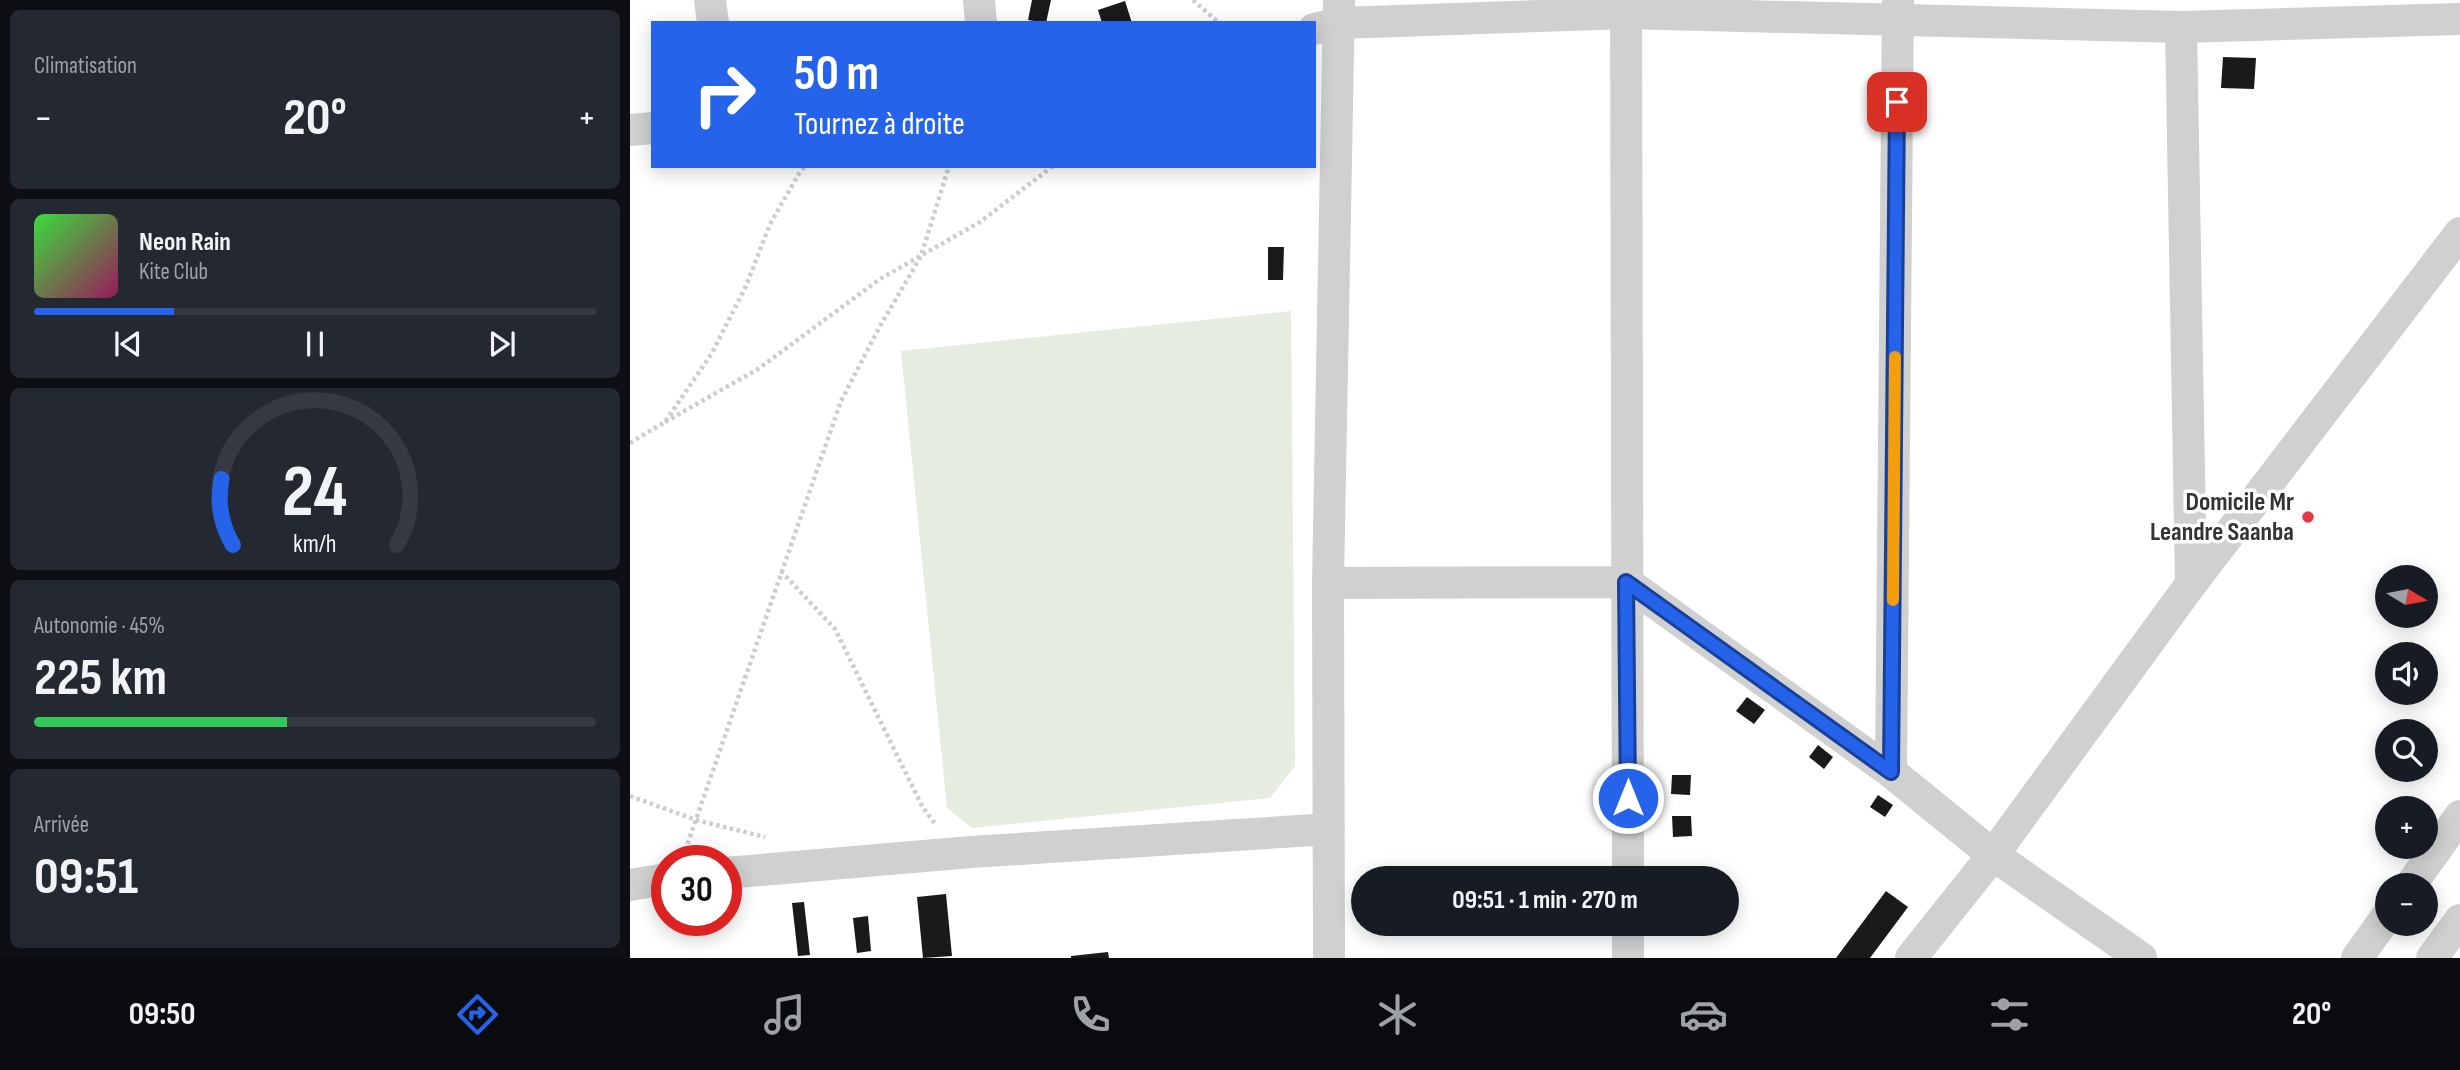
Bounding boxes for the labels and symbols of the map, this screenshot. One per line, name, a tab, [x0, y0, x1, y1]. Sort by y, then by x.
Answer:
pin	[1867, 72, 1927, 132]
place label: Domicile Mr Leandre Saanba	[2150, 487, 2294, 548]
marker: Domicile Mr Leandre Saanba	[2300, 509, 2316, 525]
north arrow	[2375, 565, 2438, 628]
position arrow	[1591, 761, 1665, 835]
speed limit sign: 30	[651, 845, 742, 936]

